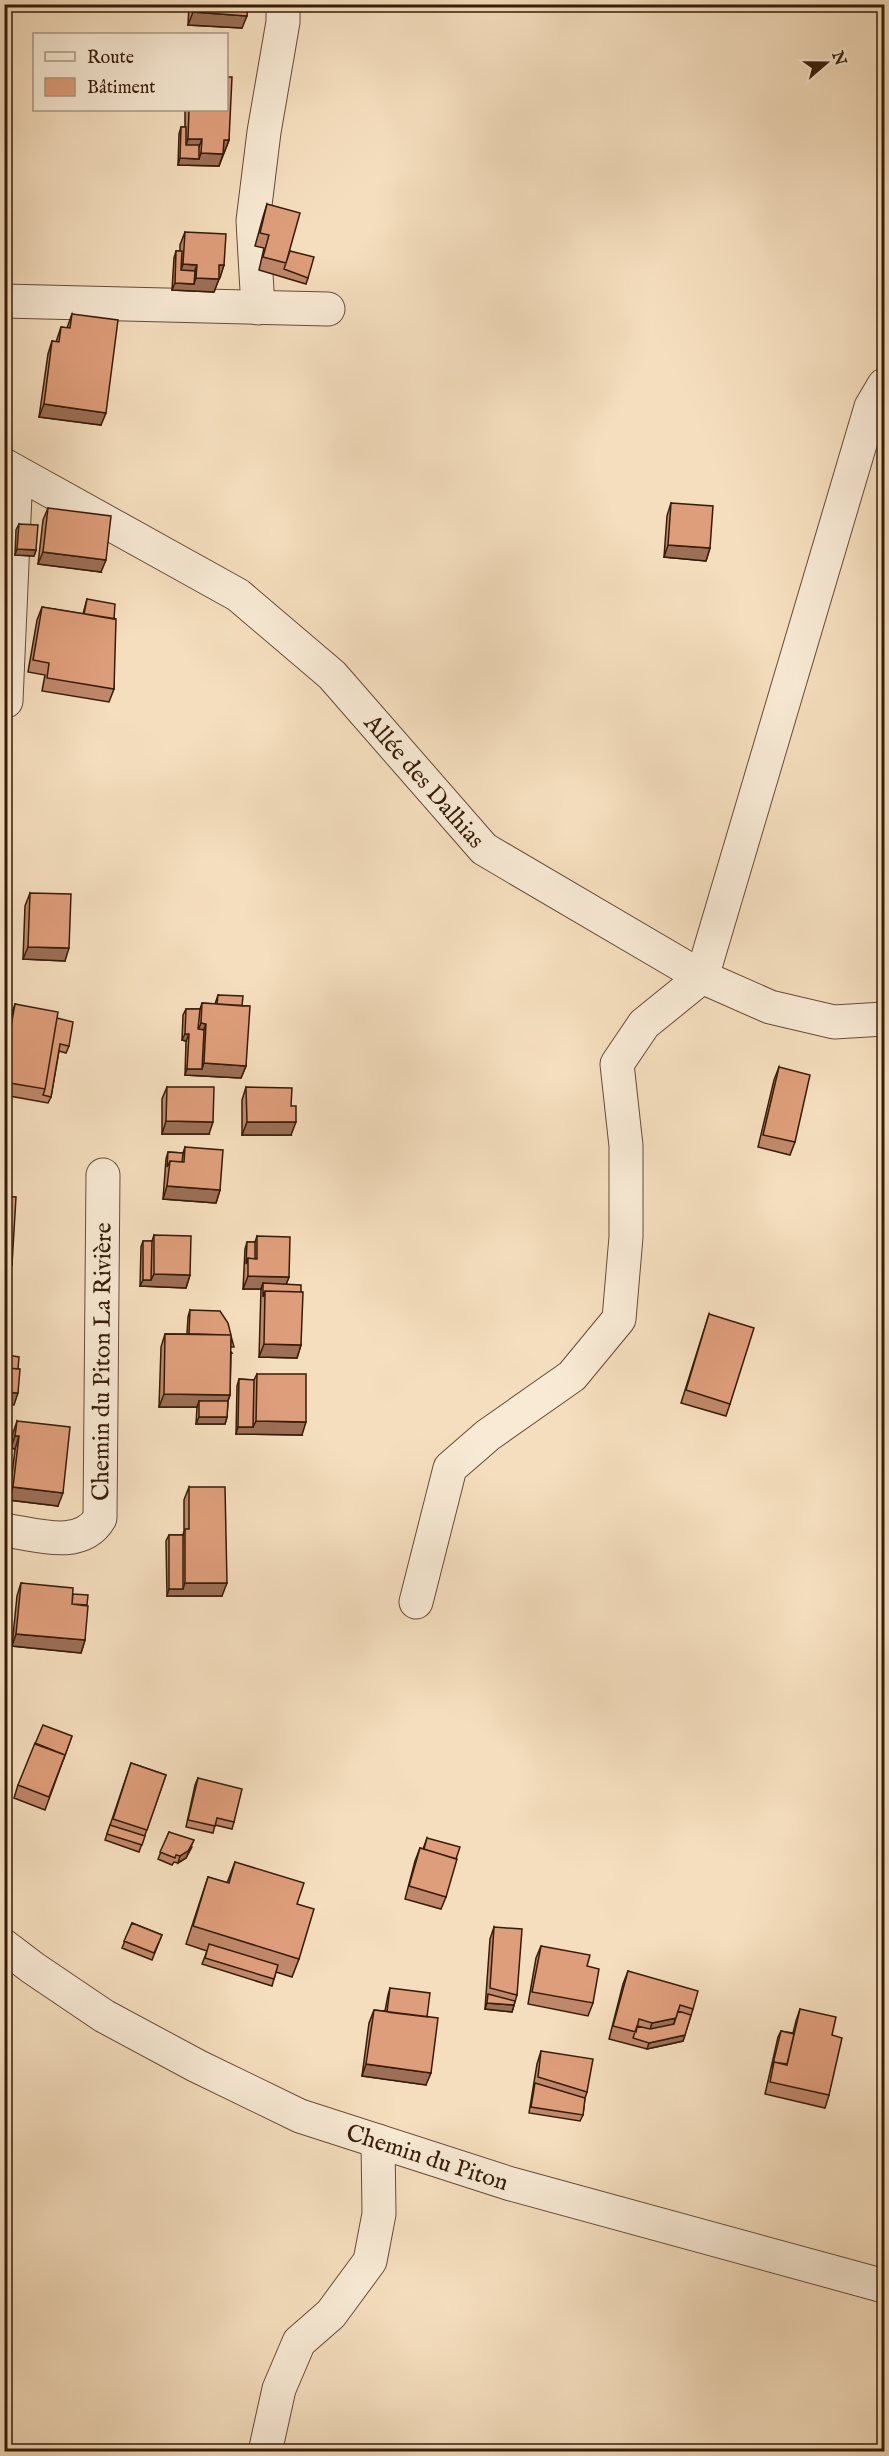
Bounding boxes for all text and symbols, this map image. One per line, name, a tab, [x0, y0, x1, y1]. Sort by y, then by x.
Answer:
legend	[33, 33, 228, 111]
north arrow	[796, 33, 856, 93]
text: Route	[87, 47, 134, 70]
text: N	[826, 48, 850, 69]
text: Bâtiment	[87, 77, 156, 100]
street label: Allée des Dalhias	[356, 708, 491, 856]
street label: Chemin du Piton La Rivière	[86, 1222, 120, 1501]
street label: Chemin du Piton	[342, 2118, 512, 2199]

